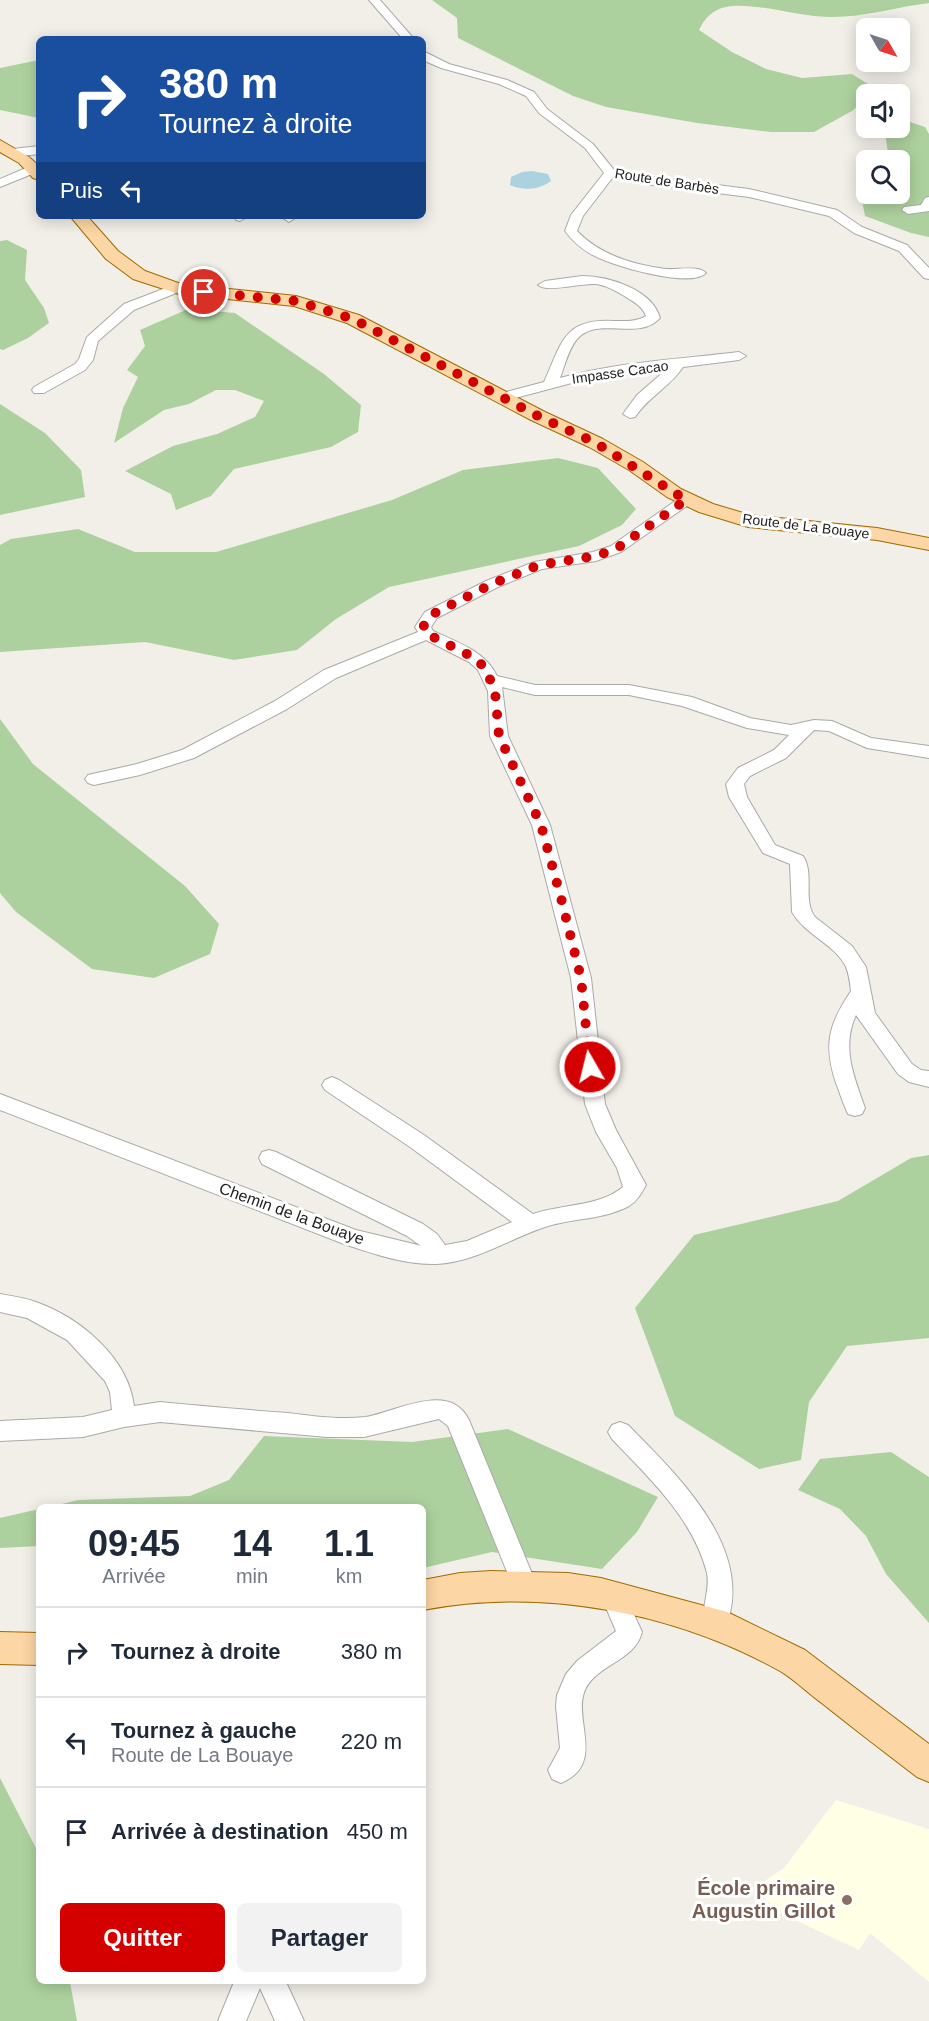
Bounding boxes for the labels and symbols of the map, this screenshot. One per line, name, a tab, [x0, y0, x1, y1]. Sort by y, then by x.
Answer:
north arrow	[856, 18, 910, 72]
street label: Route de Barbès	[614, 165, 720, 197]
pin	[178, 266, 229, 317]
street label: Impasse Cacao	[571, 357, 669, 387]
street label: Route de La Bouaye	[742, 510, 871, 542]
position arrow	[558, 1035, 622, 1099]
street label: Chemin de la Bouaye	[217, 1179, 367, 1248]
place label: École primaire Augustin Gillot	[692, 1877, 835, 1922]
marker: École primaire Augustin Gillot	[840, 1893, 854, 1907]

